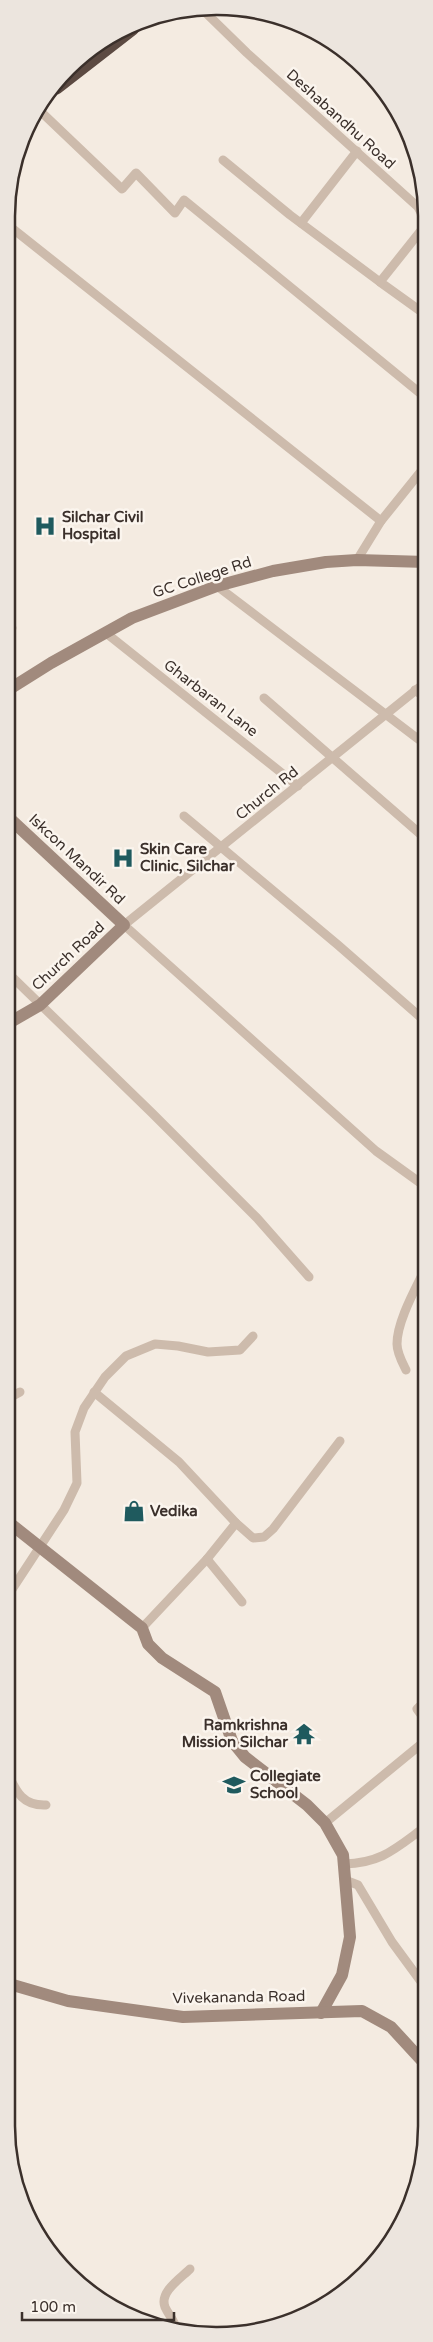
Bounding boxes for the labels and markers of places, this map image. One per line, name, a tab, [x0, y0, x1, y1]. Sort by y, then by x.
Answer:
place label: Silchar Civil Hospital	[62, 508, 143, 544]
hospital icon: Silchar Civil Hospital	[32, 513, 58, 539]
place label: Skin Care Clinic, Silchar	[140, 840, 235, 875]
hospital icon: Skin Care Clinic, Silchar	[110, 845, 136, 871]
shop icon: Vedika	[121, 1498, 147, 1524]
place label: Vedika	[150, 1502, 198, 1520]
place label: Ramkrishna Mission Silchar	[182, 1716, 288, 1751]
temple icon: Ramkrishna Mission Silchar	[291, 1721, 317, 1747]
place label: Collegiate School	[250, 1767, 321, 1802]
school or university icon: Collegiate School	[221, 1772, 247, 1798]

